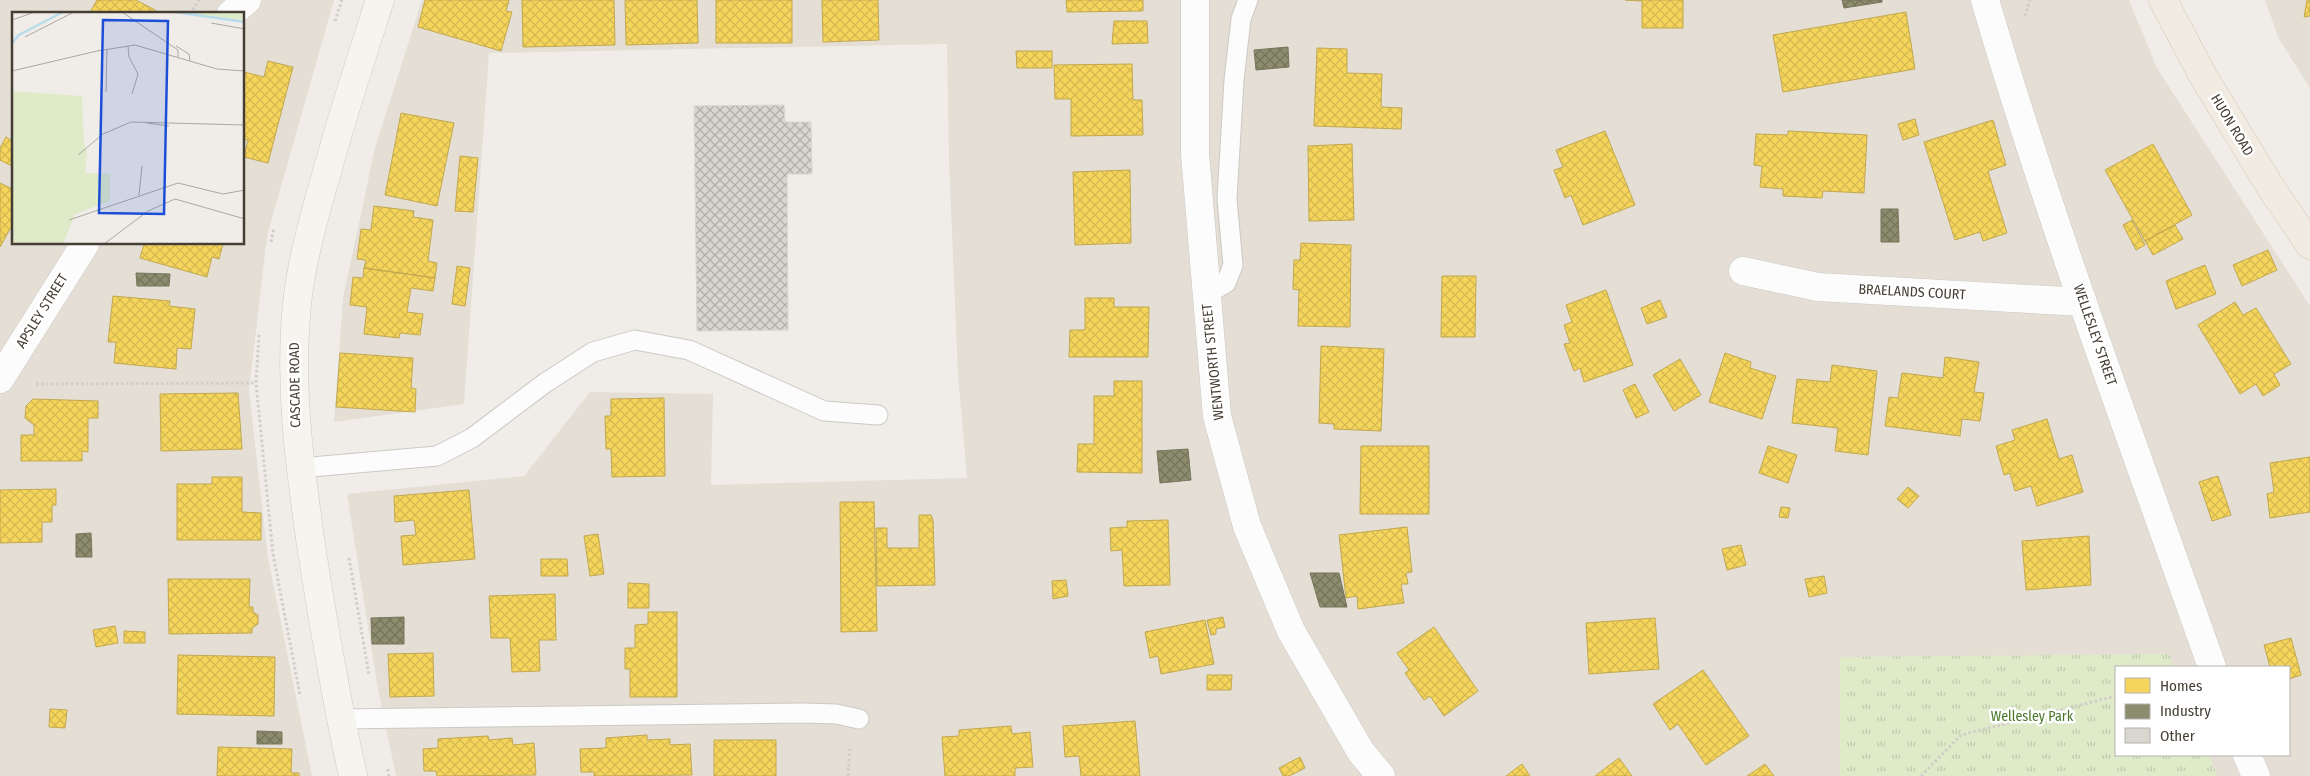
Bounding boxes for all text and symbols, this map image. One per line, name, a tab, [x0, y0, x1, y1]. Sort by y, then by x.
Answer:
inset map	[12, 12, 245, 245]
street label: HUON ROAD	[2207, 91, 2257, 159]
street label: APSLEY STREET	[12, 270, 72, 351]
street label: BRAELANDS COURT	[1858, 281, 1967, 303]
street label: WELLESLEY STREET	[2070, 282, 2120, 388]
street label: WENTWORTH STREET	[1198, 302, 1228, 421]
street label: CASCADE ROAD	[286, 342, 304, 428]
legend	[2115, 666, 2290, 756]
text: Homes	[2160, 677, 2202, 695]
text: Industry	[2160, 702, 2211, 720]
park label: Wellesley Park	[1991, 708, 2074, 725]
text: Other	[2160, 727, 2196, 745]

